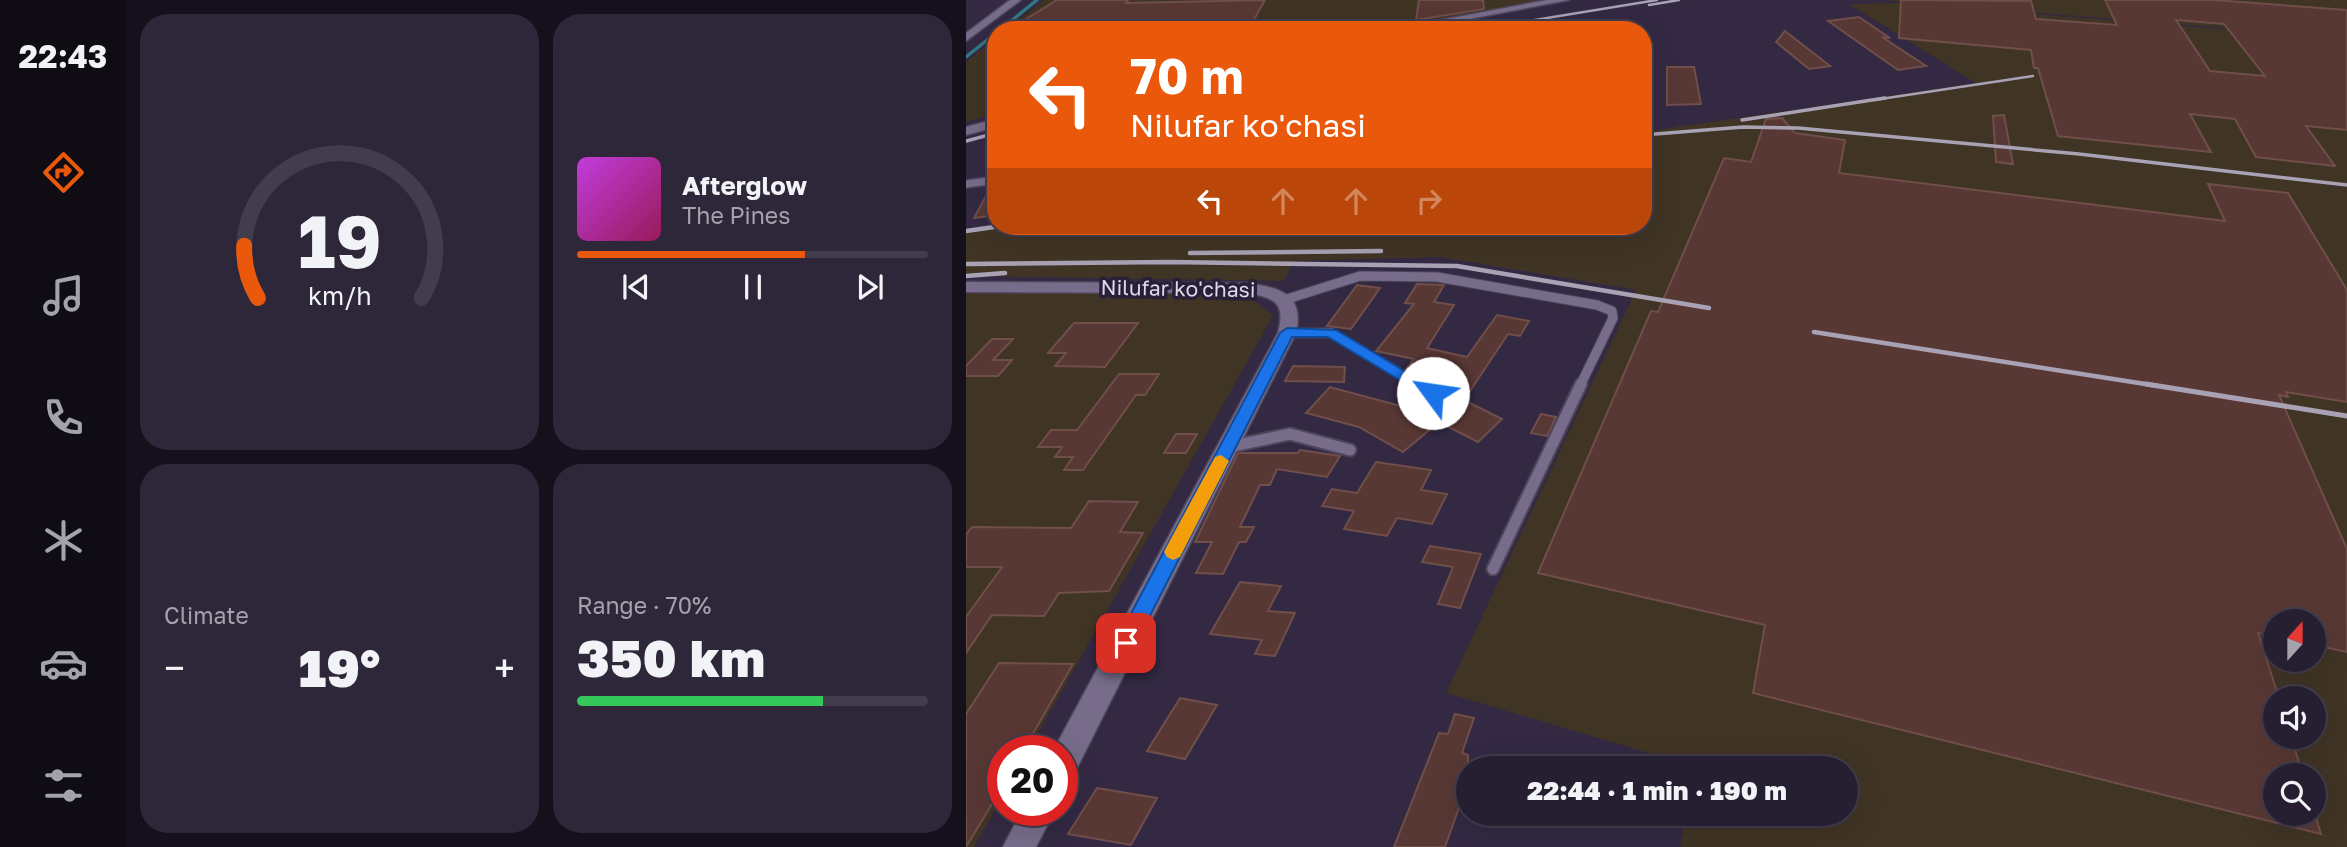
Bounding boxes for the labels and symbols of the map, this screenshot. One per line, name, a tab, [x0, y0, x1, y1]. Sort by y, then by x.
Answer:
street label: Nilufar ko'chasi	[1100, 274, 1256, 302]
position arrow	[1396, 356, 1470, 430]
north arrow	[2263, 609, 2326, 672]
pin	[1096, 613, 1156, 673]
speed limit sign: 20	[987, 735, 1078, 826]

